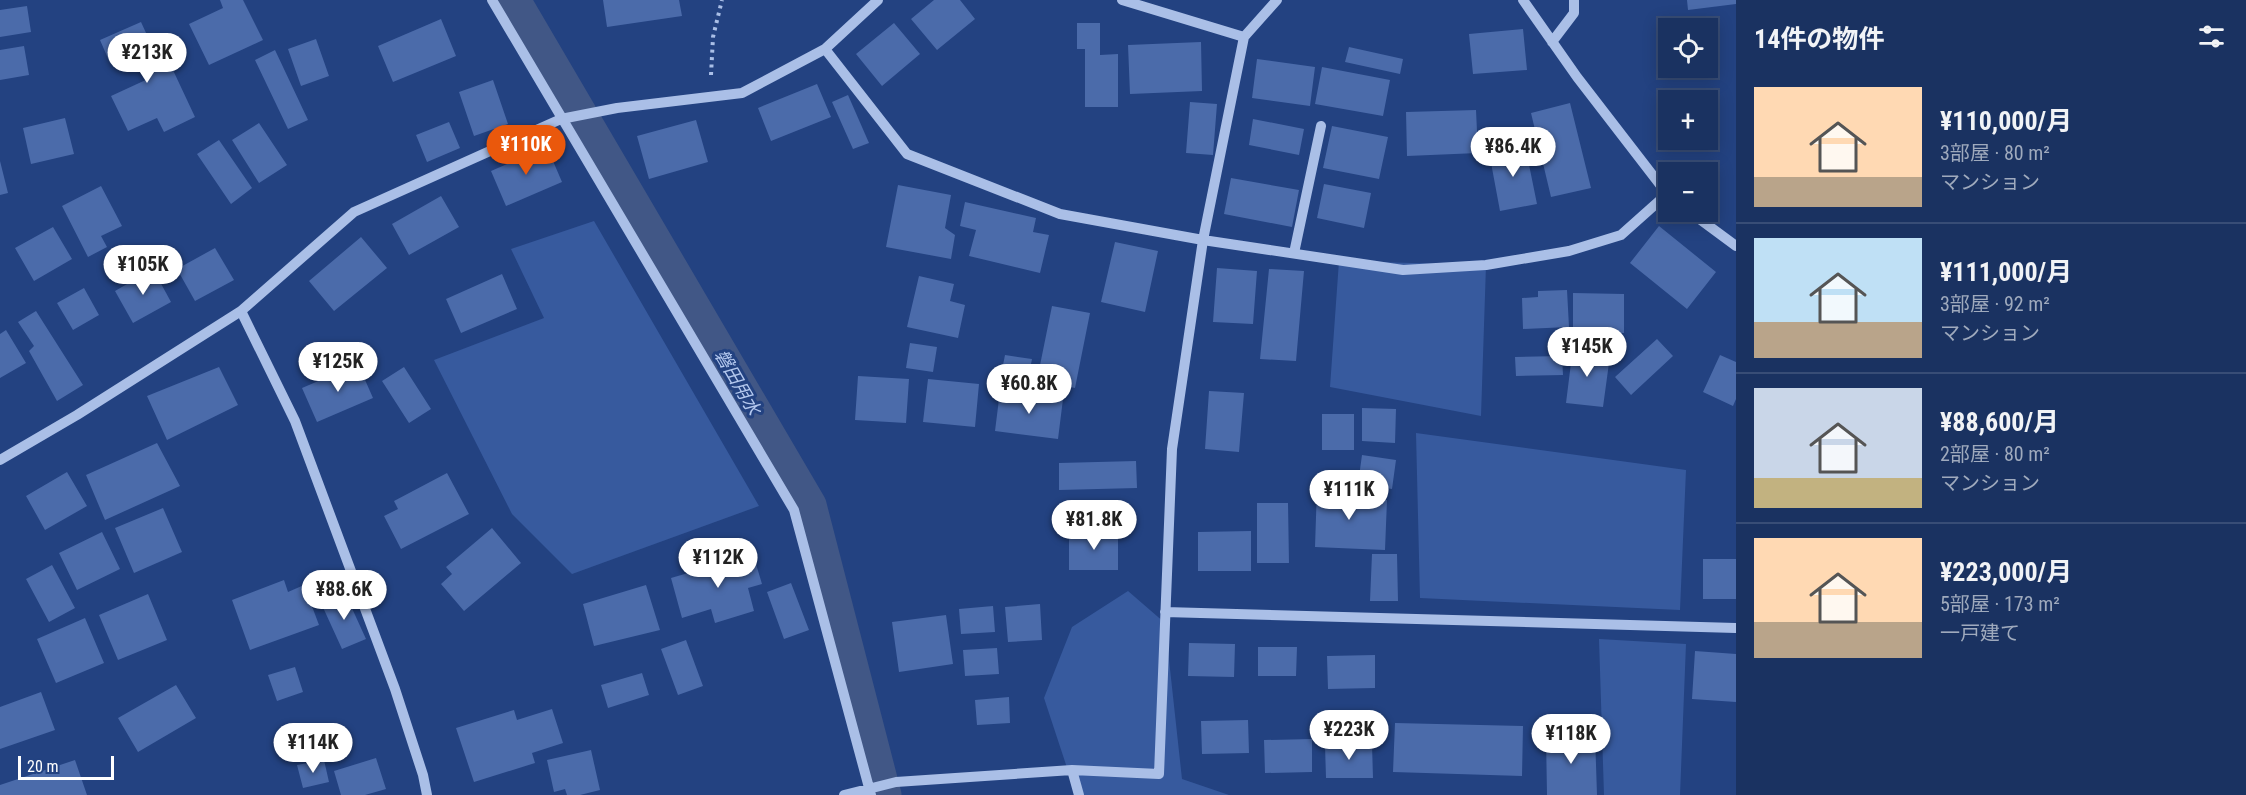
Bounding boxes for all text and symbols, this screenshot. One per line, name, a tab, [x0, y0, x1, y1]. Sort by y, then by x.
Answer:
map controls	[1658, 18, 1718, 222]
button: locate	[1658, 18, 1718, 78]
icon: filters	[2195, 20, 2228, 53]
text: 14件の物件	[1754, 24, 1884, 54]
pin: ¥213K	[105, 33, 189, 84]
text: ¥213K	[122, 40, 172, 64]
button: +	[1658, 90, 1718, 150]
text: ¥110,000/月	[1940, 106, 2072, 136]
icon: home	[1802, 111, 1874, 183]
pin: ¥110K	[484, 125, 568, 176]
pin: ¥86.4K	[1464, 127, 1562, 178]
text: ¥110K	[501, 132, 551, 156]
text: ¥86.4K	[1485, 134, 1541, 158]
text: 3部屋 · 80 m²	[1940, 141, 2050, 165]
button: −	[1658, 162, 1718, 222]
text: マンション	[1940, 170, 2040, 194]
pin: ¥105K	[101, 245, 185, 296]
text: ¥105K	[118, 252, 168, 276]
text: ¥111,000/月	[1940, 257, 2072, 287]
icon: home	[1802, 262, 1874, 334]
text: 3部屋 · 92 m²	[1940, 292, 2050, 316]
text: マンション	[1940, 321, 2040, 345]
pin: ¥145K	[1545, 327, 1629, 378]
text: ¥145K	[1562, 334, 1612, 358]
pin: ¥125K	[296, 342, 380, 393]
water label: 磐田用水	[711, 346, 766, 420]
text: ¥125K	[313, 349, 363, 373]
pin: ¥60.8K	[980, 364, 1078, 415]
text: ¥60.8K	[1001, 371, 1057, 395]
text: ¥88,600/月	[1940, 407, 2059, 437]
icon: home	[1802, 412, 1874, 484]
text: 2部屋 · 80 m²	[1940, 442, 2050, 466]
pin: ¥111K	[1307, 470, 1391, 521]
text: マンション	[1940, 471, 2040, 495]
text: ¥111K	[1324, 477, 1374, 501]
pin: ¥81.8K	[1045, 500, 1143, 551]
text: ¥81.8K	[1066, 507, 1122, 531]
pin: ¥112K	[676, 538, 760, 589]
text: ¥112K	[693, 545, 743, 569]
text: ¥223,000/月	[1940, 557, 2072, 587]
icon: home	[1802, 562, 1874, 634]
pin: ¥88.6K	[295, 570, 393, 621]
text: ¥88.6K	[316, 577, 372, 601]
text: 5部屋 · 173 m²	[1940, 592, 2060, 616]
text: 一戸建て	[1940, 621, 2020, 645]
pin: ¥223K	[1307, 710, 1391, 761]
pin: ¥118K	[1529, 714, 1613, 765]
text: ¥223K	[1324, 717, 1374, 741]
text: ¥118K	[1546, 721, 1596, 745]
pin: ¥114K	[271, 723, 355, 774]
text: ¥114K	[288, 730, 338, 754]
scale bar	[18, 753, 114, 780]
text: 20 m	[27, 757, 59, 776]

